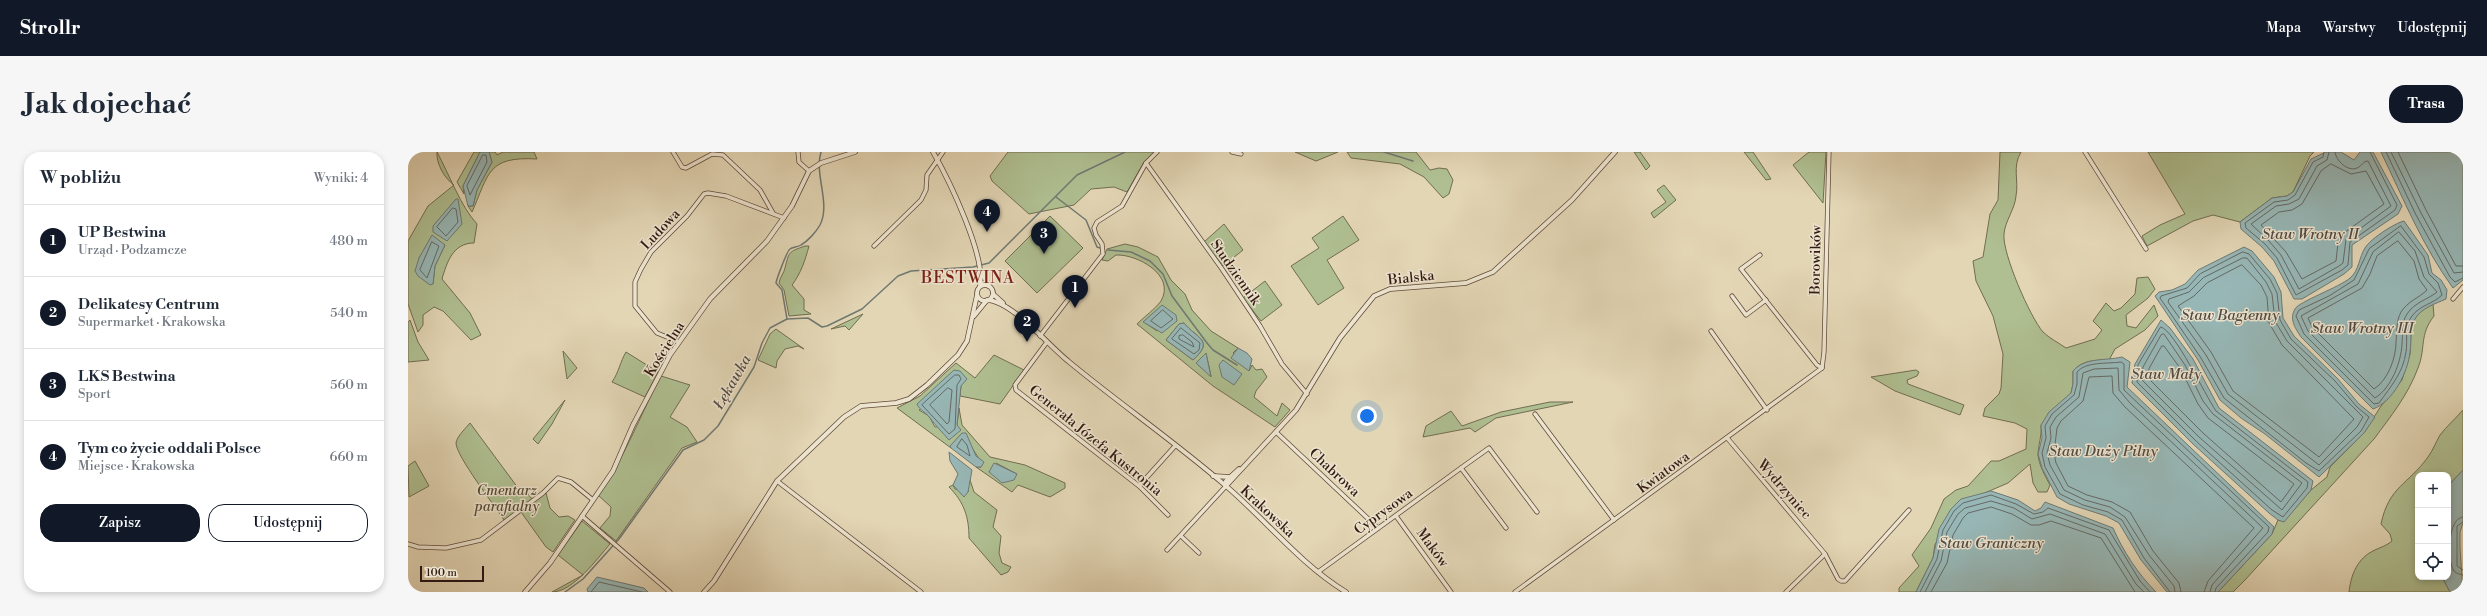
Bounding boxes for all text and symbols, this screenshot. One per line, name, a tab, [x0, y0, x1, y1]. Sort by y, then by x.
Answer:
text: Strollr	[20, 16, 81, 40]
text: Mapa	[2266, 19, 2301, 37]
text: Warstwy	[2323, 19, 2376, 37]
text: Udostępnij	[2398, 19, 2467, 37]
button: Trasa	[2389, 85, 2463, 123]
text: Jak dojechać	[24, 87, 191, 122]
text: W pobliżu	[40, 167, 121, 189]
text: Wyniki: 4	[314, 170, 368, 186]
pin: 4	[974, 199, 1000, 232]
street label: Ludowa	[637, 205, 685, 254]
pin: 3	[1031, 221, 1057, 254]
text: UP Bestwina	[78, 223, 166, 242]
street label: Borowików	[1806, 225, 1826, 296]
water label: Staw Wrotny II	[2261, 225, 2360, 244]
text: 1	[50, 233, 56, 249]
text: 480 m	[330, 233, 368, 249]
street label: Studziennik	[1206, 236, 1265, 309]
text: Urząd · Podzamcze	[78, 242, 187, 258]
street label: Bialska	[1386, 267, 1436, 289]
district label: BESTWINA	[920, 268, 1015, 288]
pin: 1	[1062, 275, 1088, 308]
text: Delikatesy Centrum	[78, 295, 219, 314]
text: 2	[49, 305, 57, 321]
text: 540 m	[330, 305, 368, 321]
water label: Staw Bagienny	[2181, 306, 2280, 325]
pin: 2	[1014, 309, 1040, 342]
text: Supermarket · Krakowska	[78, 314, 226, 330]
street label: Kościelna	[641, 318, 690, 381]
water label: Staw Wrotny III	[2311, 319, 2415, 338]
water label: Łękawka	[709, 351, 756, 414]
water label: Staw Mały	[2131, 365, 2202, 384]
text: LKS Bestwina	[78, 367, 176, 386]
text: 3	[49, 377, 57, 393]
text: 560 m	[330, 377, 368, 393]
street label: Generała Józefa Kustronia	[1025, 382, 1166, 501]
text: Sport	[78, 386, 111, 402]
your location	[1357, 406, 1377, 426]
text: Tym co życie oddali Polsce	[78, 439, 261, 458]
water label: Staw Duży Pilny	[2048, 442, 2159, 461]
street label: Chabrowa	[1305, 445, 1364, 502]
street label: Kwiatowa	[1634, 447, 1694, 498]
text: 4	[49, 449, 57, 465]
text: 660 m	[330, 449, 368, 465]
street label: Wydrzyniec	[1753, 455, 1815, 523]
text: Miejsce · Krakowska	[78, 458, 195, 474]
map controls	[2415, 472, 2451, 580]
button: +	[2415, 472, 2451, 508]
park label: Cmentarz parafialny	[473, 482, 540, 516]
street label: Krakowska	[1236, 482, 1299, 542]
street label: Cyprysowa	[1351, 484, 1417, 539]
button: Zapisz	[40, 504, 200, 542]
button: Udostępnij	[208, 504, 368, 542]
button: −	[2415, 508, 2451, 544]
street label: Maków	[1412, 525, 1453, 571]
water label: Staw Graniczny	[1938, 534, 2045, 553]
button: locate	[2415, 544, 2451, 580]
scale bar	[420, 564, 484, 583]
text: 100 m	[426, 566, 457, 580]

